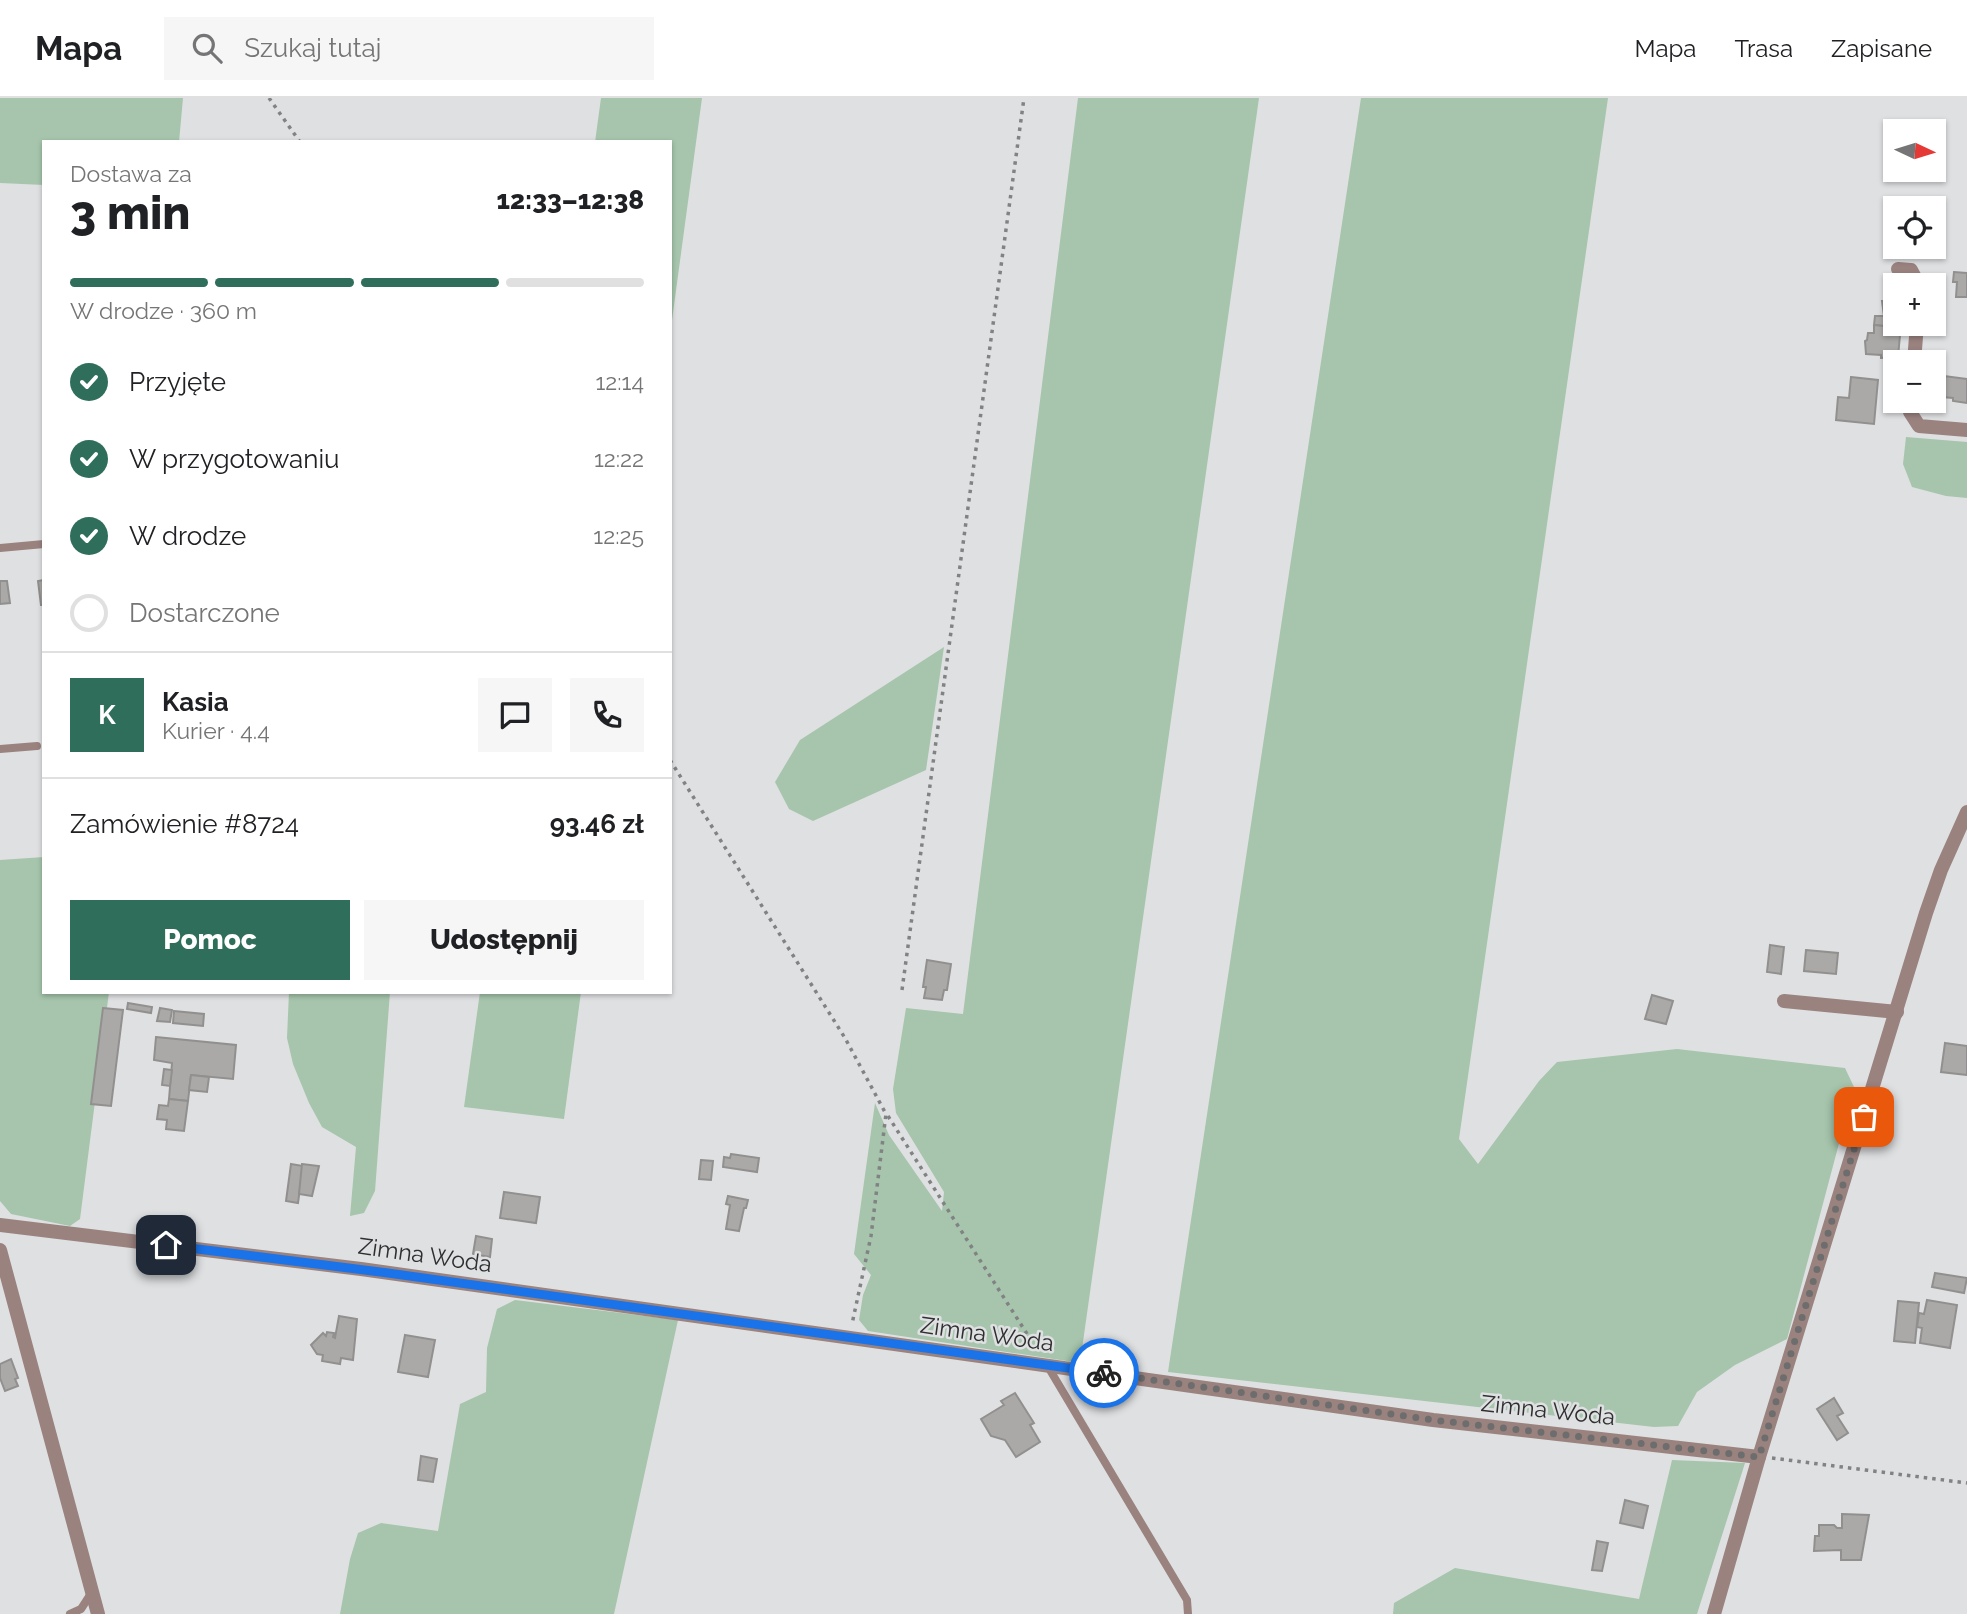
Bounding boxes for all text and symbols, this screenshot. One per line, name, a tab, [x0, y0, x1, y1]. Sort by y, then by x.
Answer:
search box	[164, 17, 654, 80]
text: Mapa	[35, 29, 122, 68]
icon: search	[188, 29, 226, 67]
text: Szukaj tutaj	[244, 33, 381, 63]
text: Mapa	[1635, 34, 1696, 63]
text: Trasa	[1734, 34, 1793, 63]
text: Zapisane	[1831, 34, 1932, 63]
north arrow	[1883, 119, 1946, 182]
map controls	[1883, 119, 1946, 413]
text: Dostawa za	[70, 160, 192, 187]
text: 12:33–12:38	[497, 185, 644, 215]
text: 3 min	[70, 186, 190, 240]
button: locate	[1883, 196, 1946, 259]
button: +	[1883, 273, 1946, 336]
text: W drodze · 360 m	[70, 297, 257, 324]
button: −	[1883, 350, 1946, 413]
icon: check	[70, 363, 108, 401]
text: Przyjęte	[129, 367, 226, 397]
text: 12:14	[595, 368, 644, 395]
icon: check	[70, 440, 108, 478]
text: W przygotowaniu	[129, 444, 340, 474]
text: 12:22	[594, 445, 644, 472]
icon: check	[70, 517, 108, 555]
text: W drodze	[129, 521, 246, 551]
text: 12:25	[593, 522, 644, 549]
text: Dostarczone	[129, 598, 280, 628]
button: chat	[478, 678, 552, 752]
button: phone	[570, 678, 644, 752]
text: Kasia	[162, 687, 229, 717]
text: K	[98, 700, 116, 730]
text: Kurier · 4.4	[162, 717, 270, 744]
text: Zamówienie #8724	[70, 809, 299, 839]
text: 93.46 zł	[550, 809, 644, 839]
button: Pomoc	[70, 900, 350, 980]
button: Udostępnij	[364, 900, 644, 980]
pin	[1834, 1087, 1894, 1147]
icon: bag	[1845, 1098, 1883, 1136]
pin	[136, 1215, 196, 1275]
icon: home	[147, 1226, 185, 1264]
street label: Zimna Woda	[357, 1232, 494, 1277]
street label: Zimna Woda	[919, 1311, 1056, 1356]
courier	[1069, 1338, 1139, 1408]
icon: bike	[1085, 1354, 1123, 1392]
street label: Zimna Woda	[1480, 1389, 1616, 1430]

